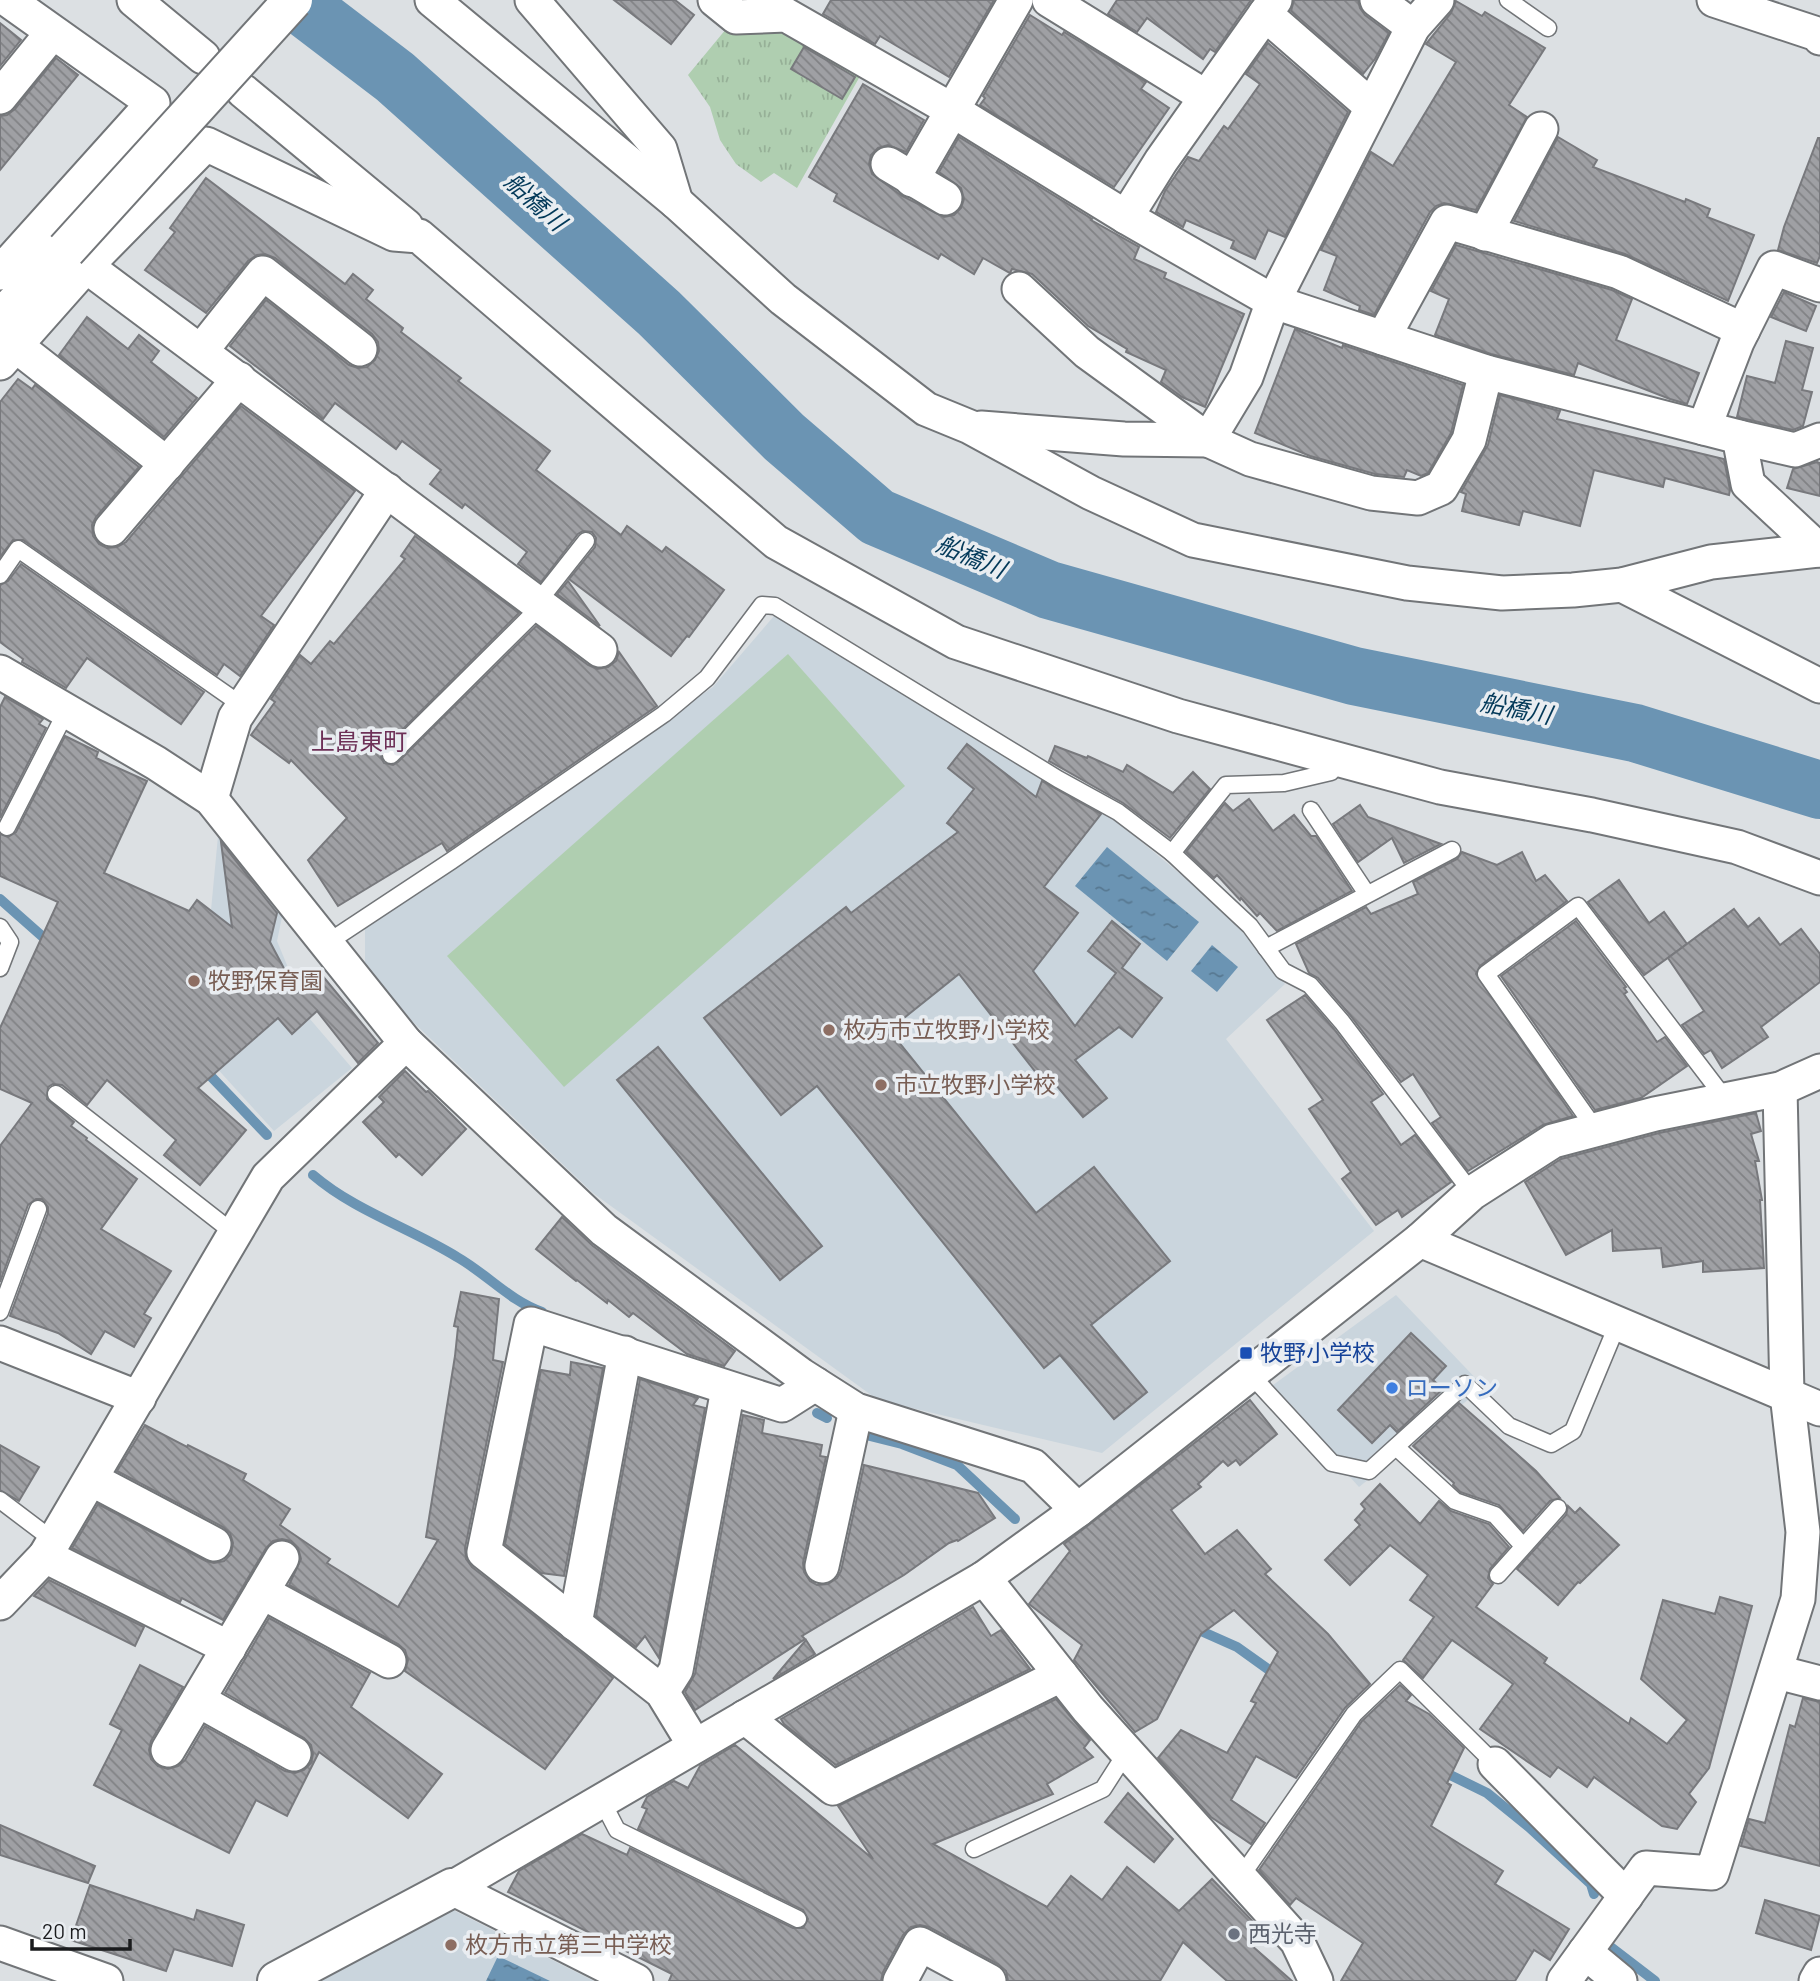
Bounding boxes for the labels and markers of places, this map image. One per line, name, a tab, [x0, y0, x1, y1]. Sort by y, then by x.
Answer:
place label: 牧野保育園	[208, 966, 323, 994]
marker: 牧野保育園	[186, 973, 202, 989]
place label: 枚方市立牧野小学校	[843, 1015, 1050, 1043]
marker: 枚方市立牧野小学校	[821, 1022, 837, 1038]
place label: 市立牧野小学校	[895, 1070, 1056, 1098]
marker: 市立牧野小学校	[873, 1077, 889, 1093]
place label: 牧野小学校	[1260, 1338, 1375, 1366]
marker: 牧野小学校	[1238, 1345, 1254, 1361]
place label: ローソン	[1406, 1373, 1498, 1401]
marker: ローソン	[1384, 1380, 1400, 1396]
place label: 西光寺	[1248, 1919, 1317, 1947]
marker: 西光寺	[1226, 1926, 1242, 1942]
place label: 枚方市立第三中学校	[465, 1930, 672, 1958]
marker: 枚方市立第三中学校	[443, 1937, 459, 1953]

